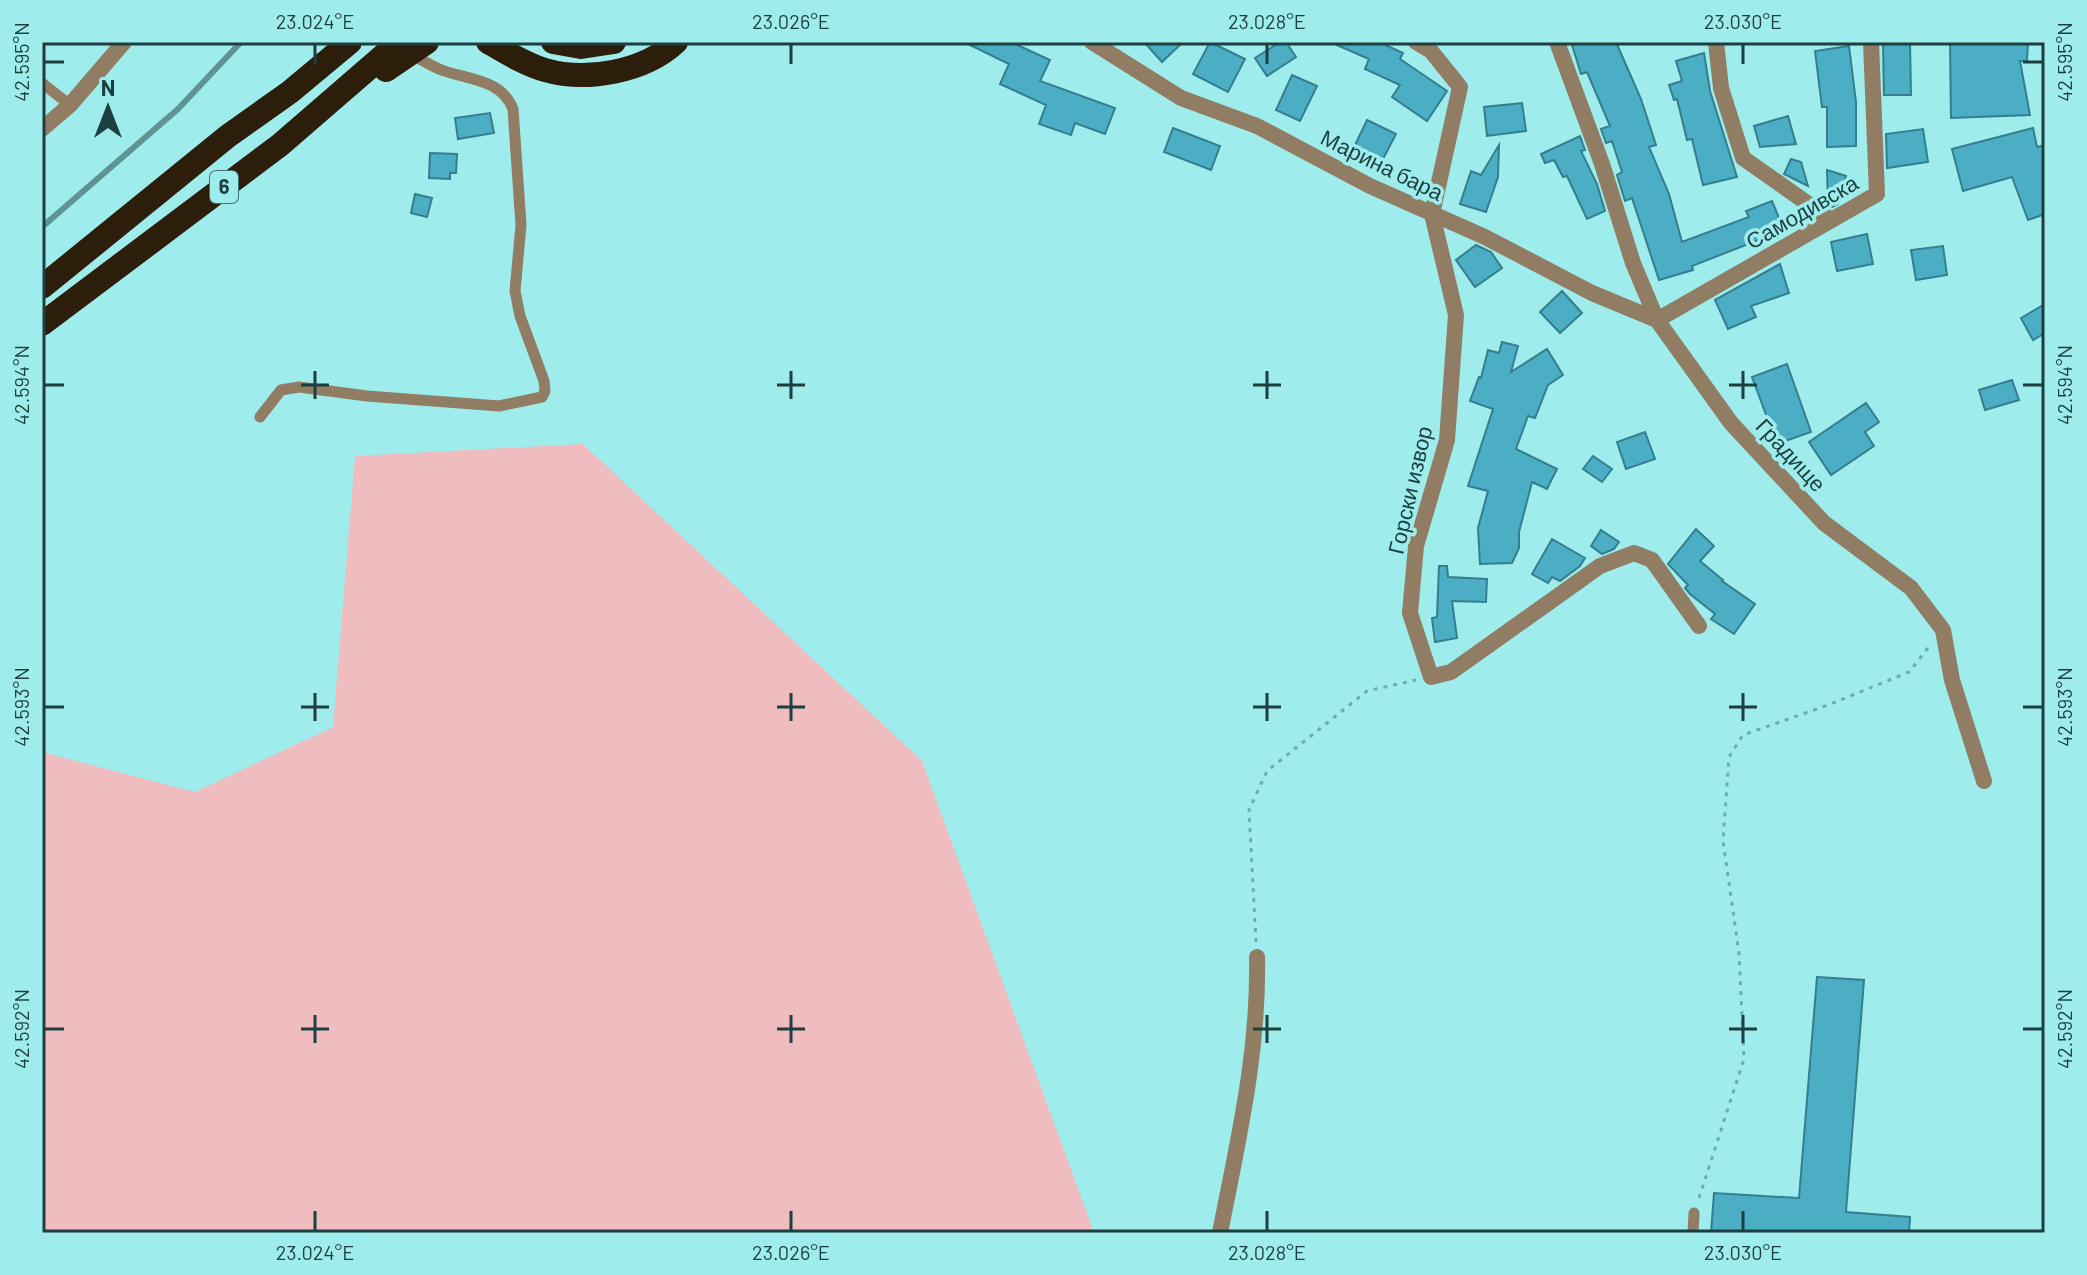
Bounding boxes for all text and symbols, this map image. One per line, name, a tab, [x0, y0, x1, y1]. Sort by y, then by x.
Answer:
text: 23.024°E	[276, 9, 354, 33]
text: 23.026°E	[752, 9, 830, 33]
text: 23.028°E	[1228, 9, 1306, 33]
text: 23.030°E	[1704, 9, 1782, 33]
text: 42.595°N	[9, 22, 33, 102]
text: 42.595°N	[2052, 22, 2076, 102]
north arrow	[68, 68, 148, 148]
text: N	[101, 74, 115, 100]
street label: Марина бара	[1317, 123, 1449, 206]
street label: Самодивска	[1741, 168, 1863, 255]
road number: 6	[210, 171, 238, 203]
text: 42.594°N	[9, 345, 33, 425]
text: 42.594°N	[2052, 345, 2076, 425]
street label: Градище	[1751, 412, 1832, 497]
street label: Горски извор	[1382, 423, 1437, 557]
text: 42.593°N	[9, 667, 33, 747]
text: 42.593°N	[2052, 667, 2076, 747]
text: 42.592°N	[9, 989, 33, 1069]
text: 42.592°N	[2052, 989, 2076, 1069]
text: 23.024°E	[276, 1240, 354, 1264]
text: 23.026°E	[752, 1240, 830, 1264]
text: 23.028°E	[1228, 1240, 1306, 1264]
text: 23.030°E	[1704, 1240, 1782, 1264]

